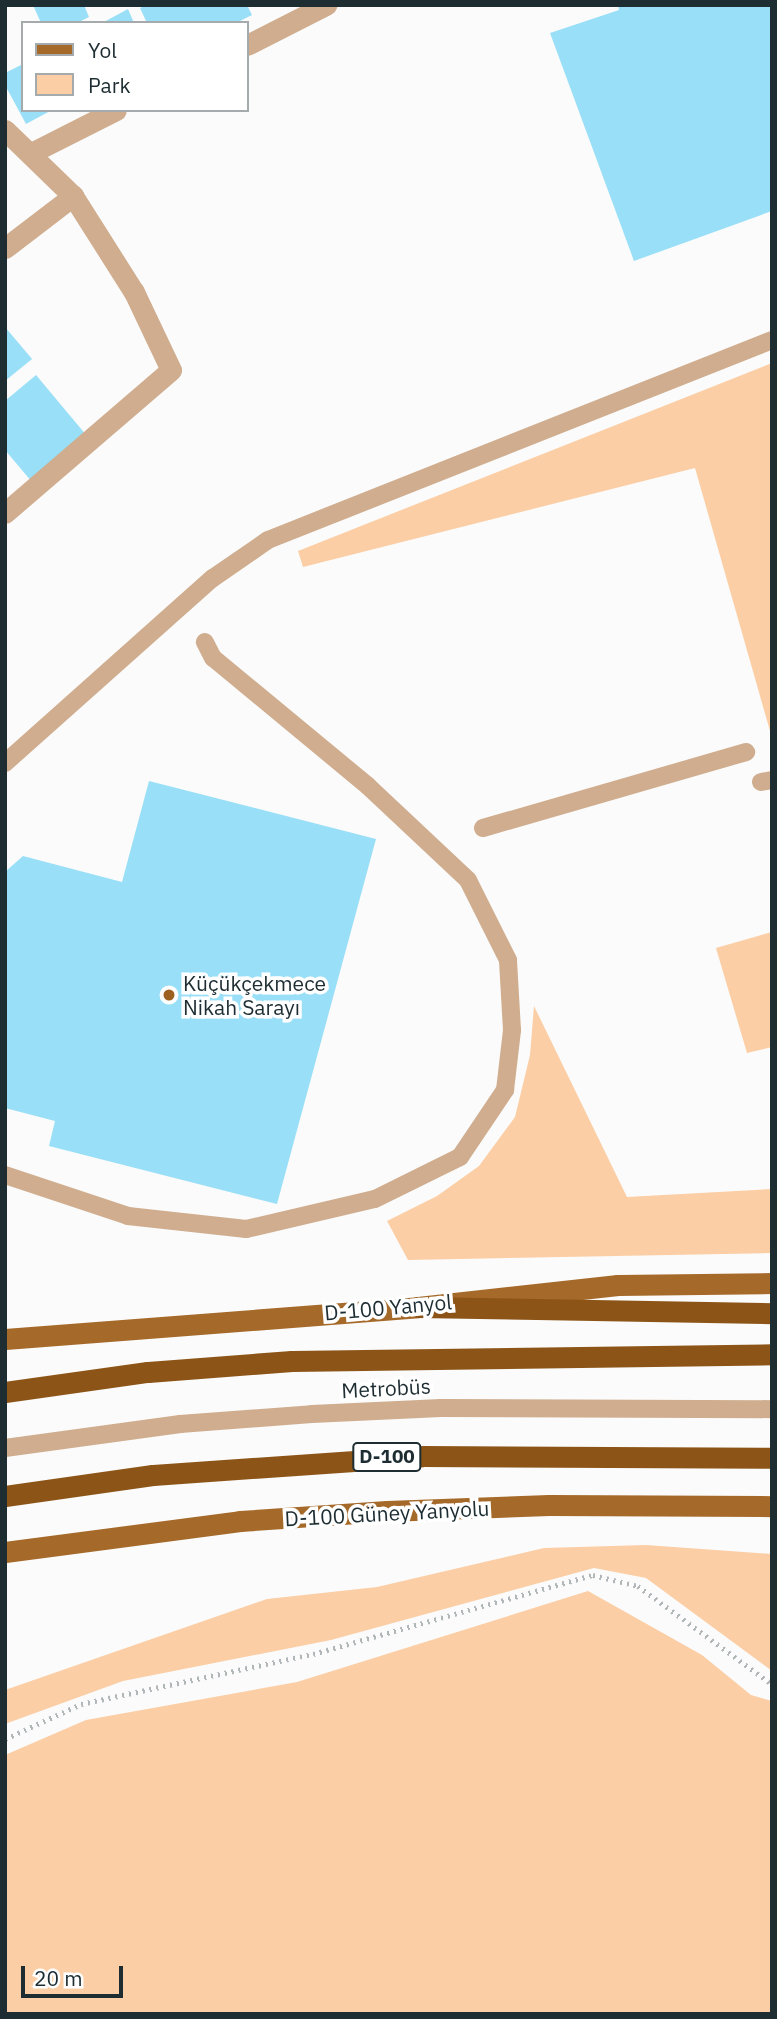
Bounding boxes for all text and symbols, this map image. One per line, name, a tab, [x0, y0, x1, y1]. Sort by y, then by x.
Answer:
legend	[21, 21, 248, 112]
text: Yol	[88, 36, 117, 64]
text: Park	[88, 71, 131, 99]
place label: Küçükçekmece Nikah Sarayı	[183, 970, 326, 1020]
marker: Küçükçekmece Nikah Sarayı	[161, 987, 177, 1003]
street label: D-100 Yanyol	[323, 1289, 453, 1325]
street label: Metrobüs	[341, 1373, 431, 1403]
road number: D-100	[352, 1442, 422, 1472]
street label: D-100 Güney Yanyolu	[284, 1495, 490, 1531]
scale bar	[24, 1952, 126, 1996]
text: 20 m	[34, 1964, 83, 1992]

